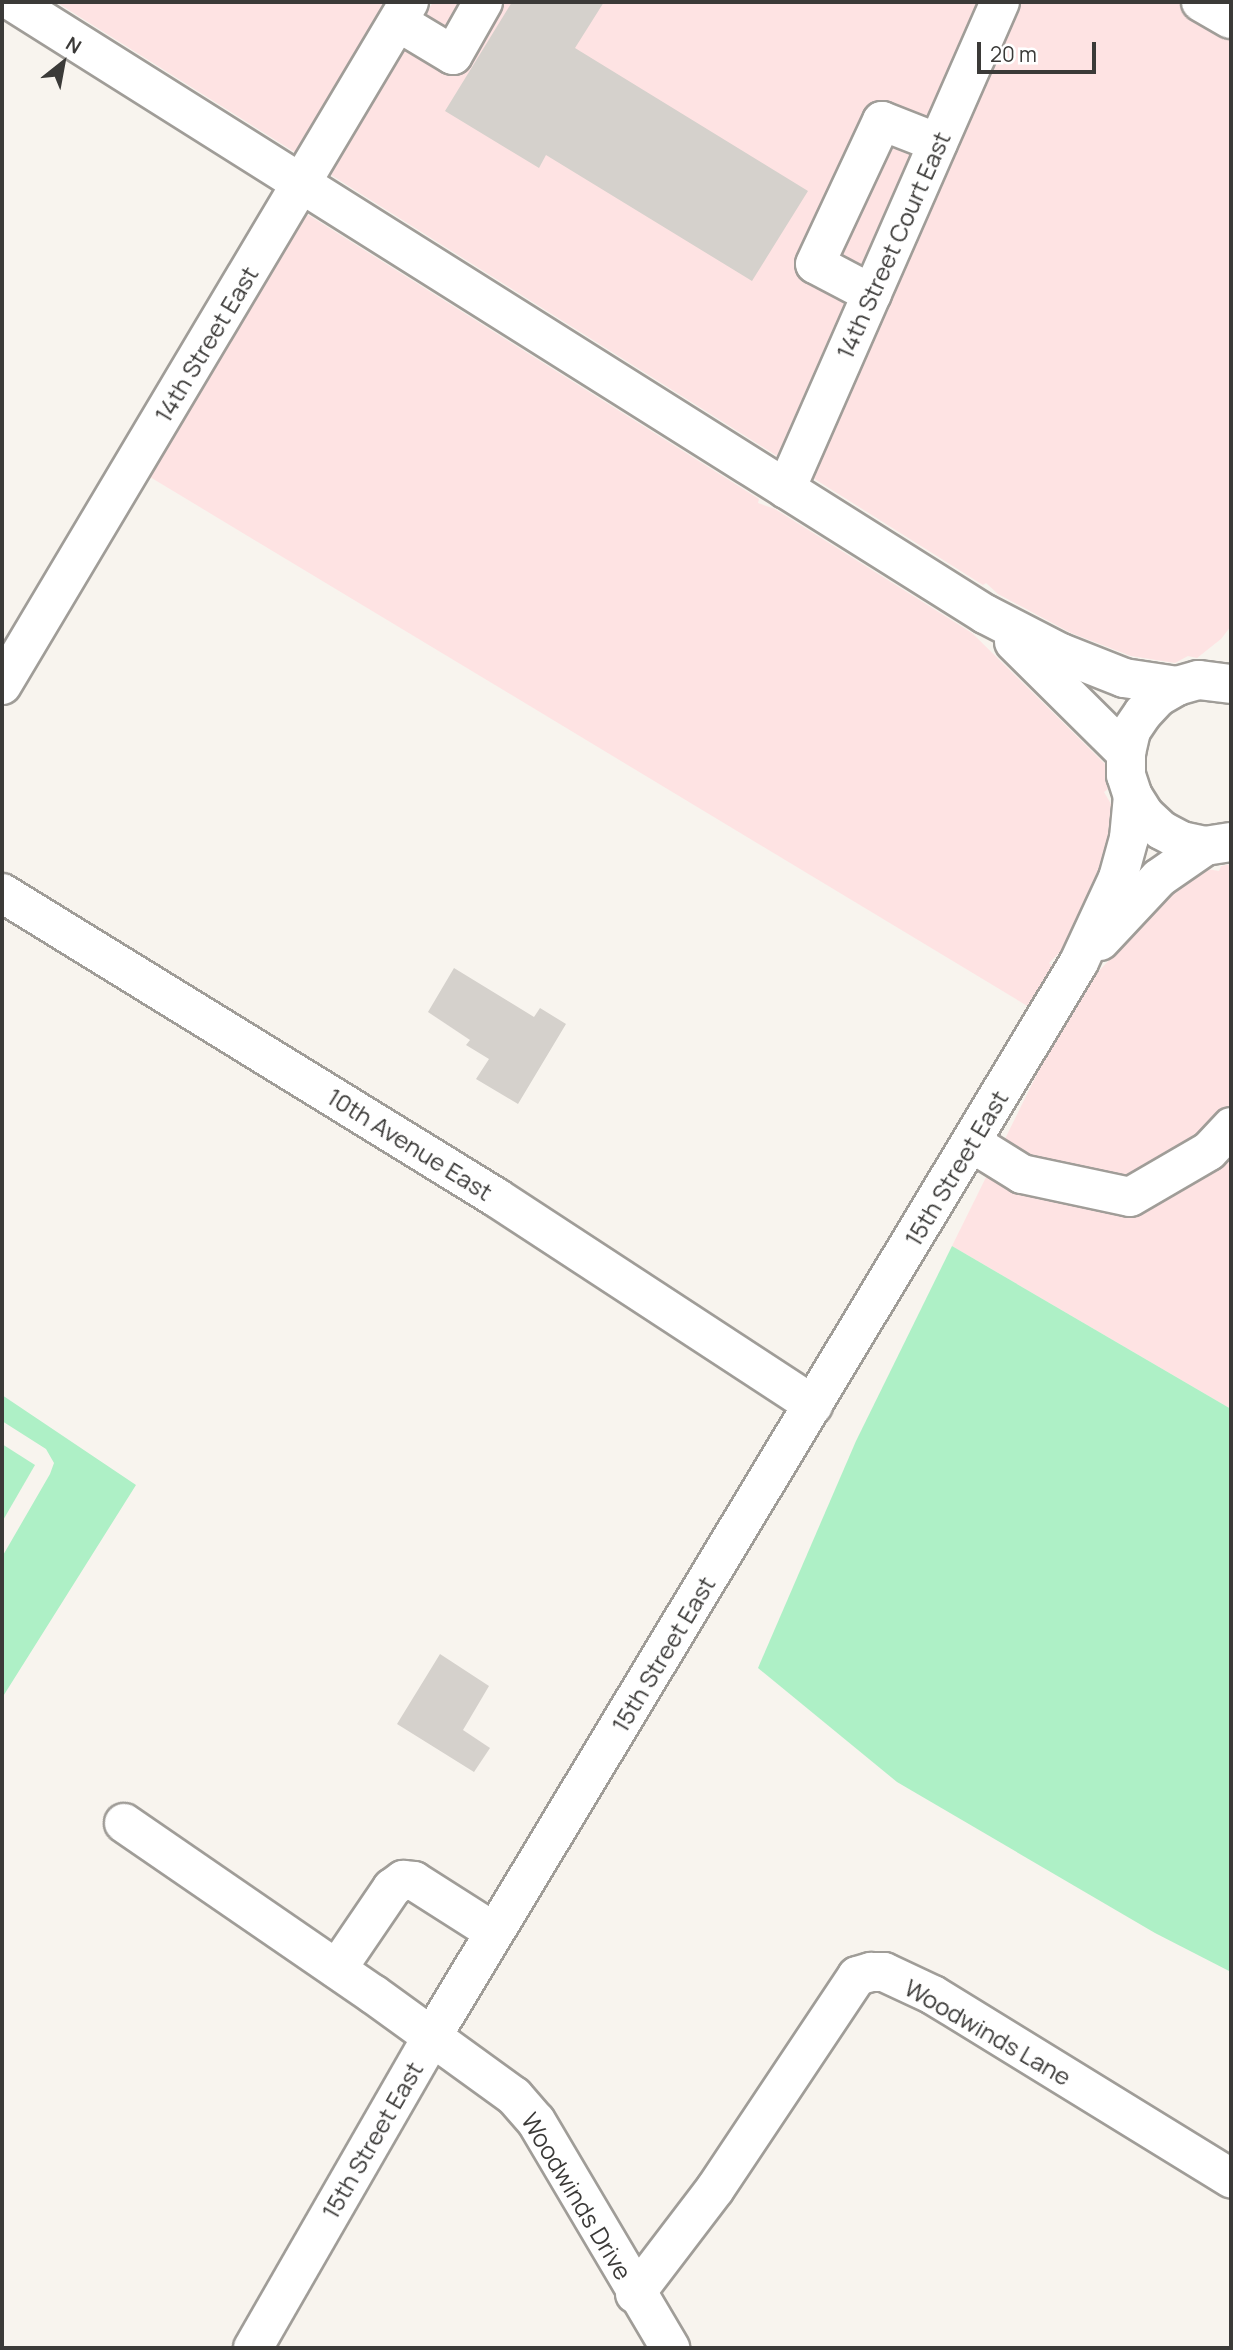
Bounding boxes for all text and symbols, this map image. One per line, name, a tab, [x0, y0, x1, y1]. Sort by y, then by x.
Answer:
north arrow	[28, 28, 98, 98]
scale bar	[981, 28, 1100, 72]
text: N	[61, 30, 86, 60]
text: 20 m	[990, 40, 1037, 68]
street label: 14th Street Court East	[830, 127, 956, 363]
street label: 14th Street East	[148, 261, 264, 427]
street label: 10th Avenue East	[322, 1082, 498, 1206]
street label: 15th Street East	[898, 1085, 1014, 1251]
street label: 15th Street East	[605, 1571, 721, 1737]
street label: Woodwinds Lane	[900, 1973, 1076, 2091]
street label: 15th Street East	[315, 2056, 429, 2224]
street label: Woodwinds Drive	[516, 2107, 638, 2285]

